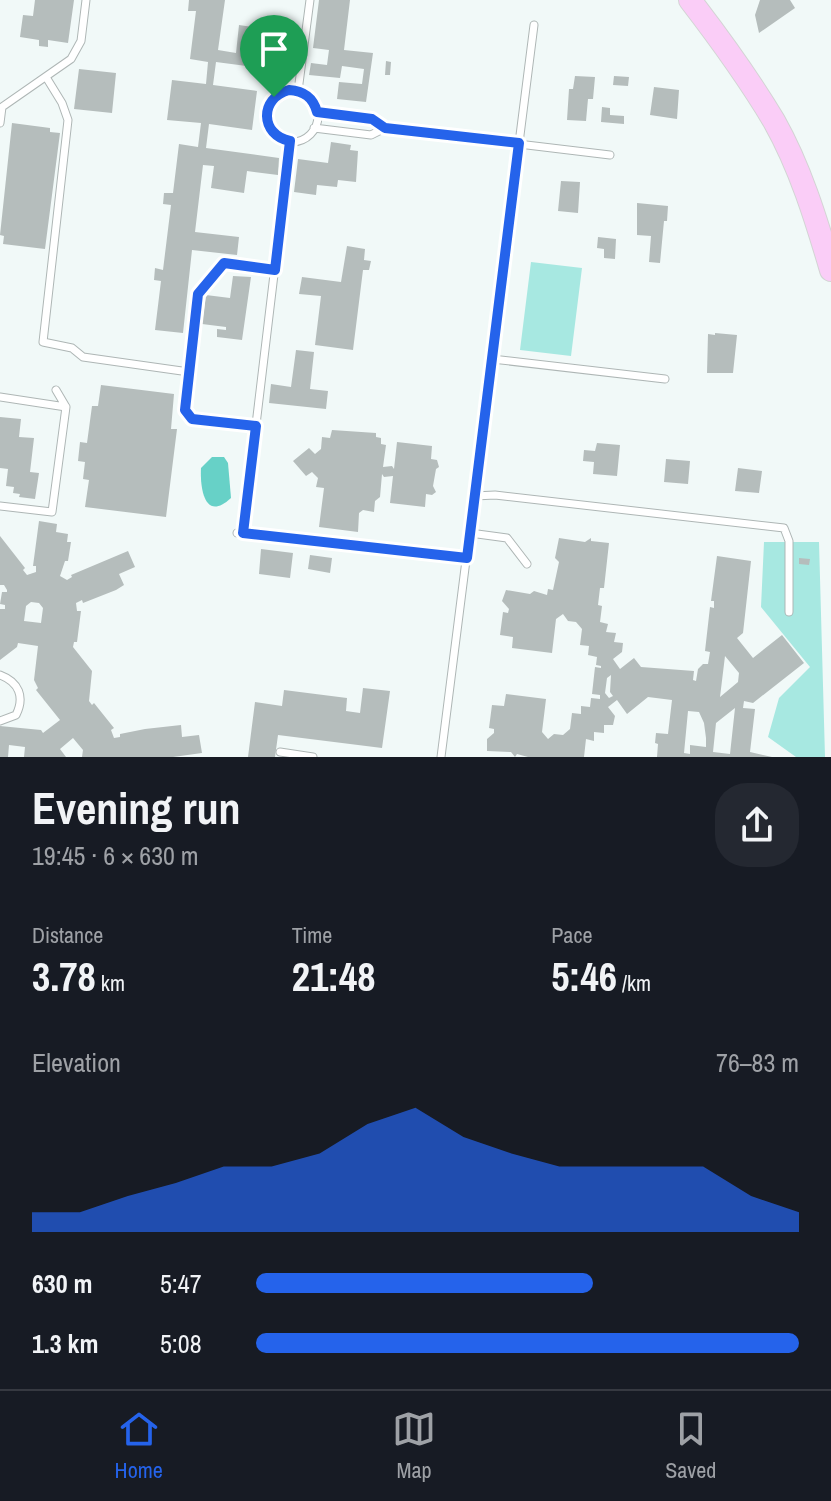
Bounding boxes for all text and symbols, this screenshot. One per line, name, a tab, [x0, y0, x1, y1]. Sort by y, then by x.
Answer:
pin	[240, 15, 308, 97]
icon: arrive	[252, 27, 296, 71]
text: Evening run	[32, 778, 241, 838]
button: share	[715, 783, 799, 867]
text: 19:45 · 6 × 630 m	[32, 838, 199, 873]
text: Distance	[32, 920, 103, 950]
text: Time	[292, 920, 332, 950]
text: Pace	[551, 920, 592, 950]
text: 3.78	[32, 950, 96, 1003]
text: 21:48	[292, 950, 376, 1003]
text: 5:46	[551, 950, 617, 1003]
text: km	[96, 968, 125, 998]
text: /km	[617, 968, 651, 998]
text: Elevation	[32, 1045, 121, 1080]
text: 76–83 m	[716, 1045, 799, 1080]
text: 630 m	[32, 1266, 92, 1301]
text: 5:47	[160, 1266, 202, 1301]
text: 1.3 km	[32, 1326, 98, 1361]
text: 5:08	[160, 1326, 202, 1361]
tab: Home	[115, 1407, 163, 1485]
tab: Map	[392, 1407, 436, 1485]
tab: Saved	[665, 1407, 716, 1485]

